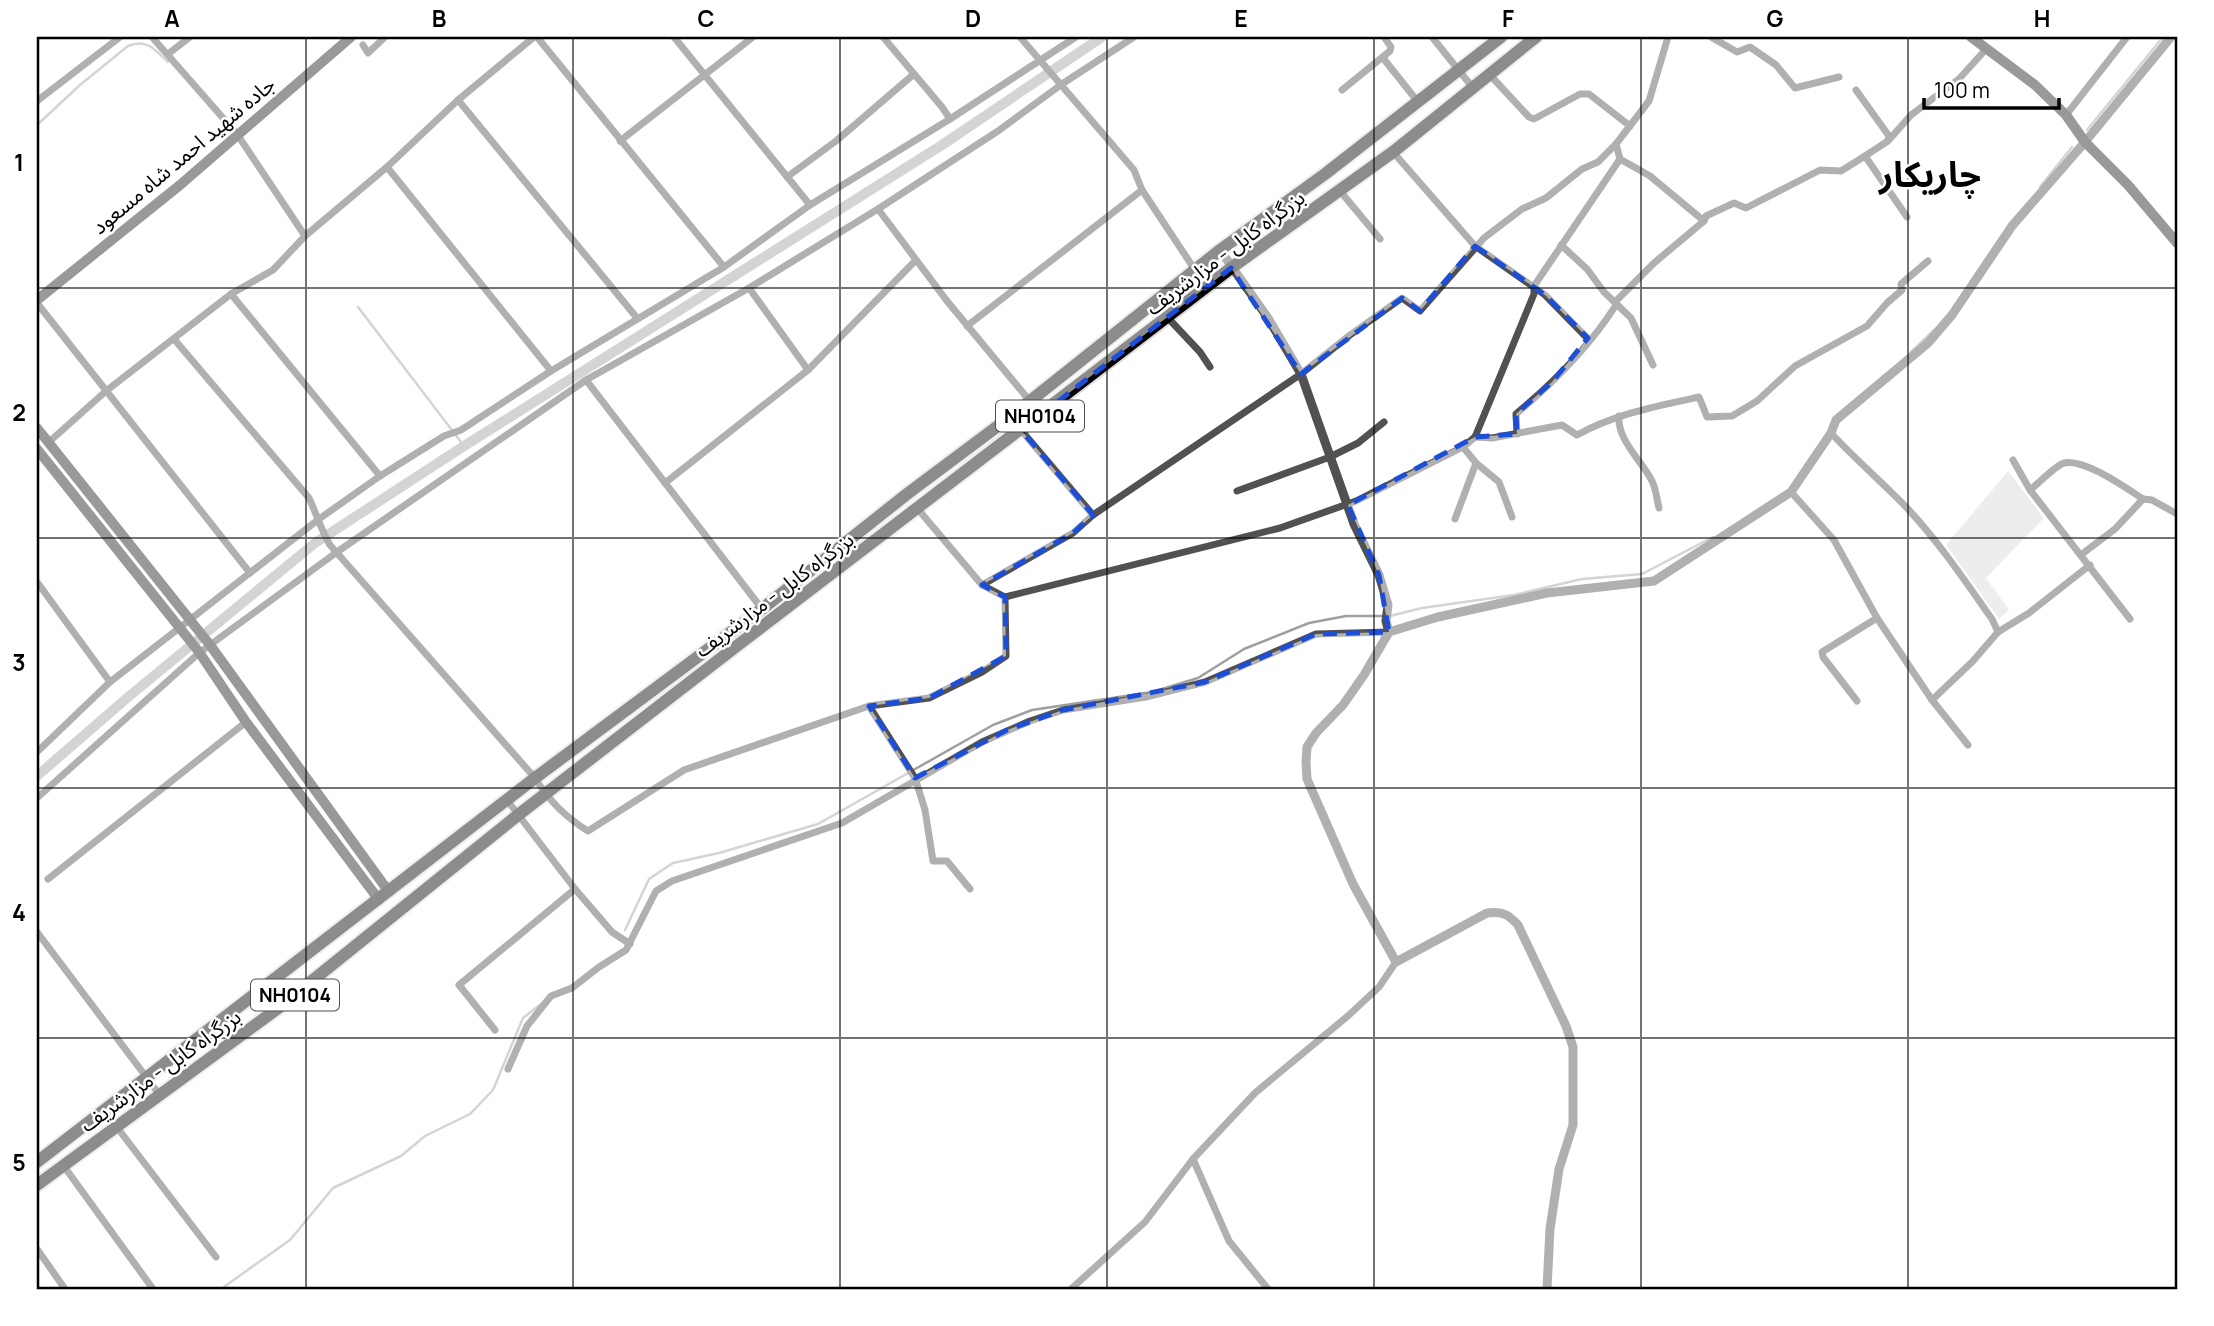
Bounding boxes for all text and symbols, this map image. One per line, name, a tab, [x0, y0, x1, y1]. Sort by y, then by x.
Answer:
text: A	[164, 2, 180, 34]
text: B	[432, 2, 446, 34]
text: C	[698, 2, 715, 34]
text: D	[965, 2, 981, 34]
text: E	[1234, 2, 1248, 34]
text: F	[1502, 2, 1514, 34]
text: G	[1767, 2, 1784, 34]
text: H	[2034, 2, 2050, 34]
scale bar	[1924, 66, 2058, 110]
street label: جاده شهيد احمد شاه مسعود	[85, 70, 281, 240]
text: 100 m	[1934, 76, 1990, 104]
text: 1	[14, 146, 24, 178]
district label: چاریکار	[1877, 150, 1981, 199]
street label: بزرگراه کابل - مزارشریف	[1140, 183, 1310, 321]
text: 2	[12, 396, 26, 428]
road number: NH0104	[996, 400, 1084, 432]
street label: بزرگراه کابل - مزارشریف	[689, 525, 859, 663]
text: 3	[12, 646, 26, 678]
text: 4	[12, 896, 26, 928]
road number: NH0104	[251, 979, 339, 1010]
street label: بزرگراه کابل - مزارشریف	[74, 1002, 246, 1138]
text: 5	[12, 1146, 26, 1178]

